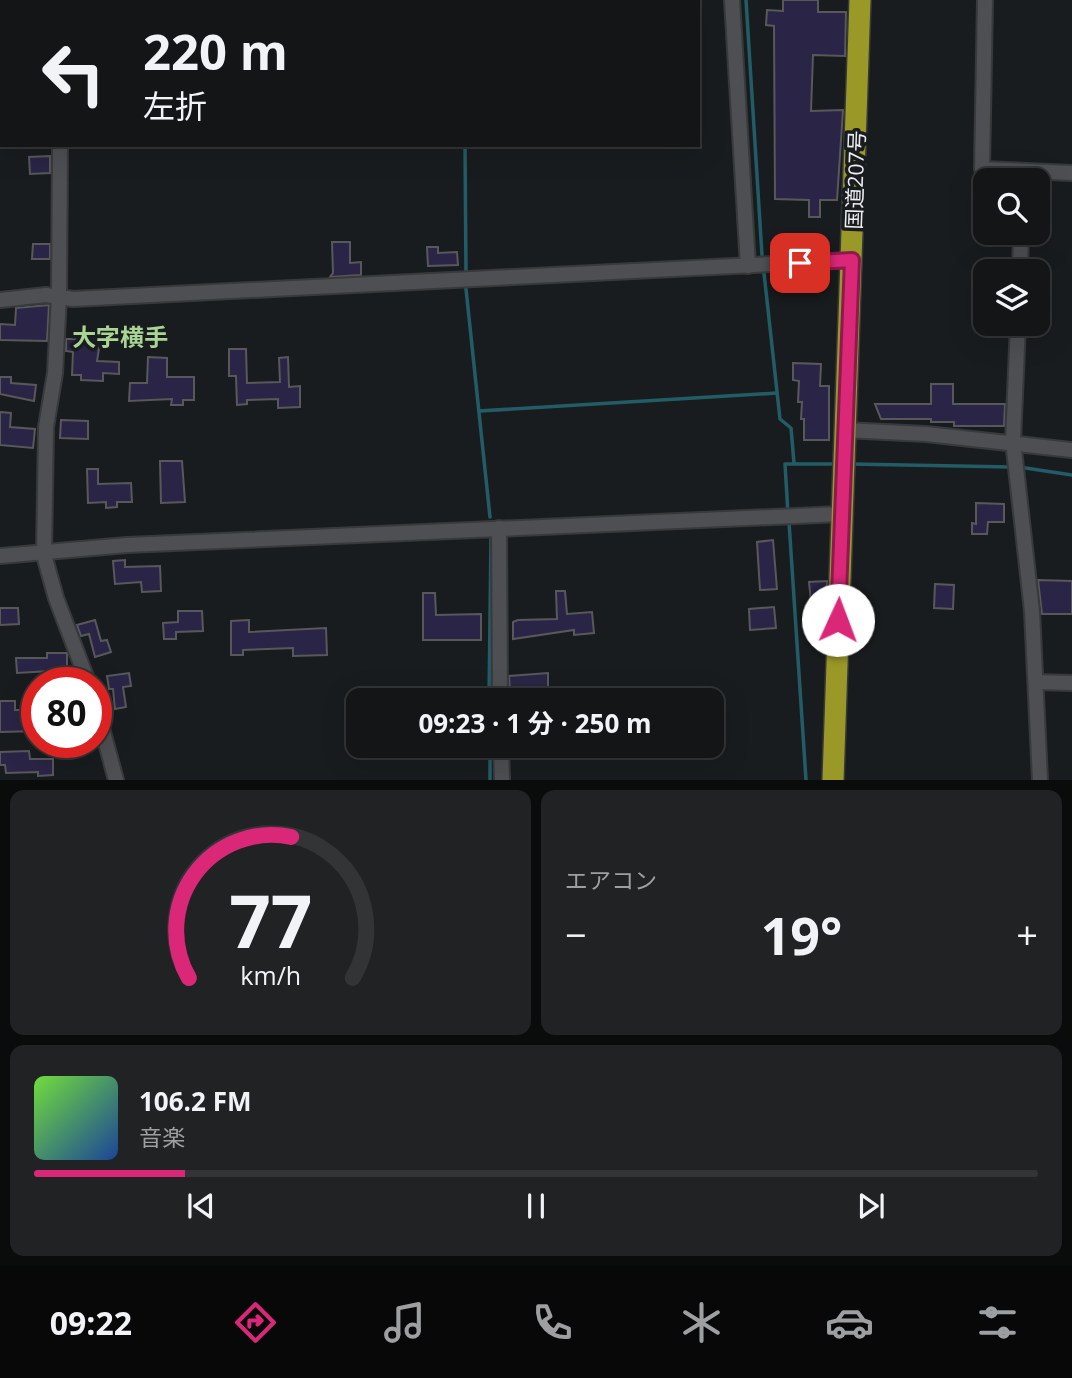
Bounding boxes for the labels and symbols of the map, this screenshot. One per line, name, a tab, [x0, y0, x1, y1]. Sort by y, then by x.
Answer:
street label: 国道207号	[839, 130, 871, 230]
pin	[770, 233, 830, 293]
district label: 大字横手	[72, 320, 168, 353]
position arrow	[801, 583, 875, 657]
speed limit sign: 80	[21, 667, 112, 758]

